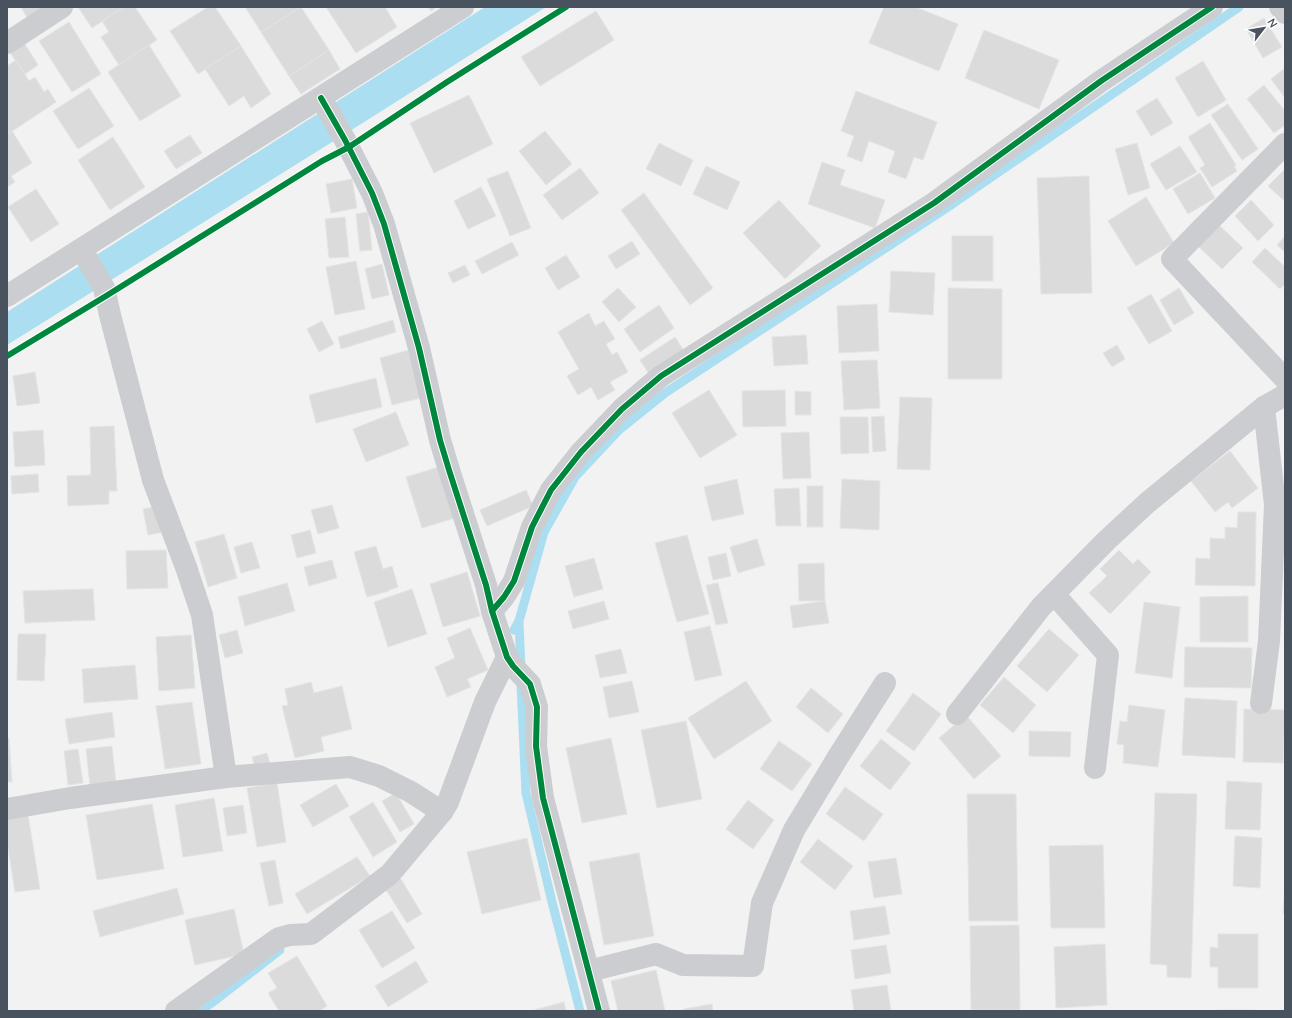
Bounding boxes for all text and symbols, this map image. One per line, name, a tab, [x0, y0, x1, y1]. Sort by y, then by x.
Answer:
north arrow	[1244, 8, 1284, 48]
text: N	[1264, 16, 1281, 30]

